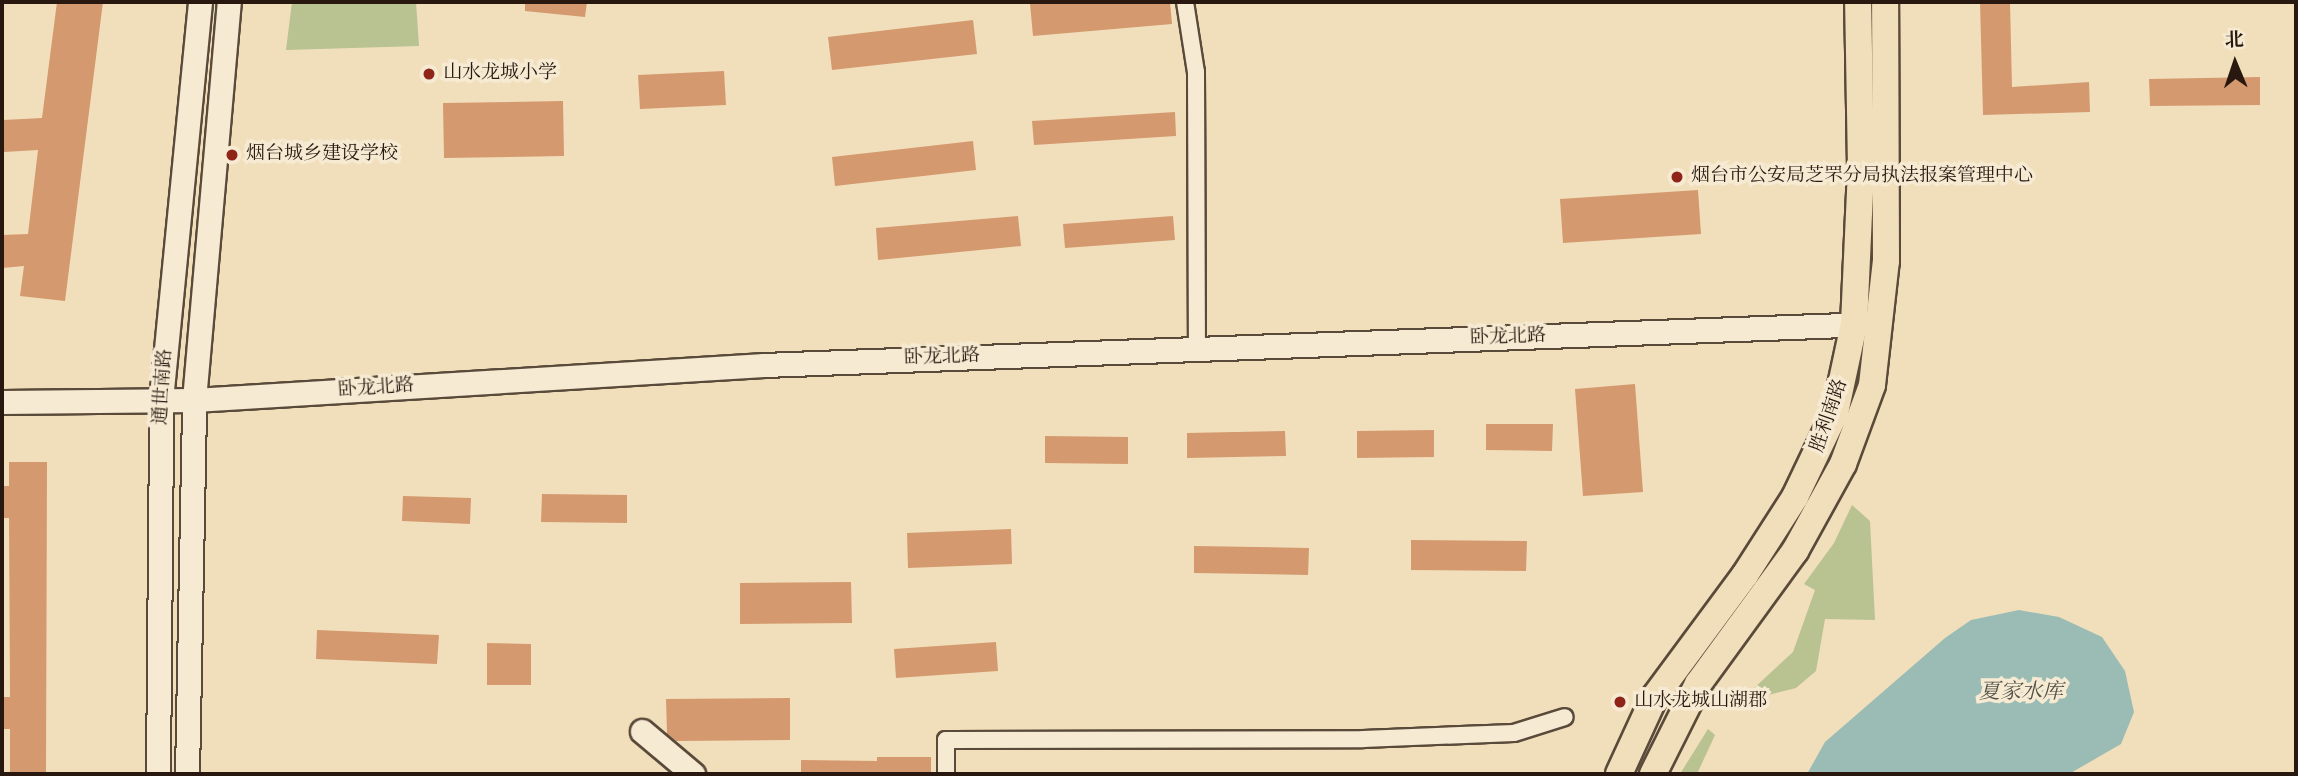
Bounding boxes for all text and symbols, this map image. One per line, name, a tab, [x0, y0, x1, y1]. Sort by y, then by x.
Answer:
north arrow	[2200, 28, 2270, 98]
text: 北	[2224, 32, 2244, 51]
place label: 山水龙城小学	[443, 63, 557, 85]
marker: 山水龙城小学	[421, 66, 437, 82]
place label: 烟台城乡建设学校	[246, 144, 398, 166]
marker: 烟台城乡建设学校	[224, 147, 240, 163]
place label: 烟台市公安局芝罘分局执法报案管理中心	[1691, 166, 2033, 188]
marker: 烟台市公安局芝罘分局执法报案管理中心	[1669, 169, 1685, 185]
street label: 卧龙北路	[1470, 325, 1546, 351]
street label: 卧龙北路	[904, 345, 980, 371]
street label: 通世南路	[150, 348, 178, 426]
street label: 卧龙北路	[337, 375, 415, 403]
street label: 胜利南路	[1807, 376, 1853, 456]
water label: 夏家水库	[1979, 680, 2063, 706]
place label: 山水龙城山湖郡	[1634, 691, 1767, 713]
marker: 山水龙城山湖郡	[1612, 694, 1628, 710]

